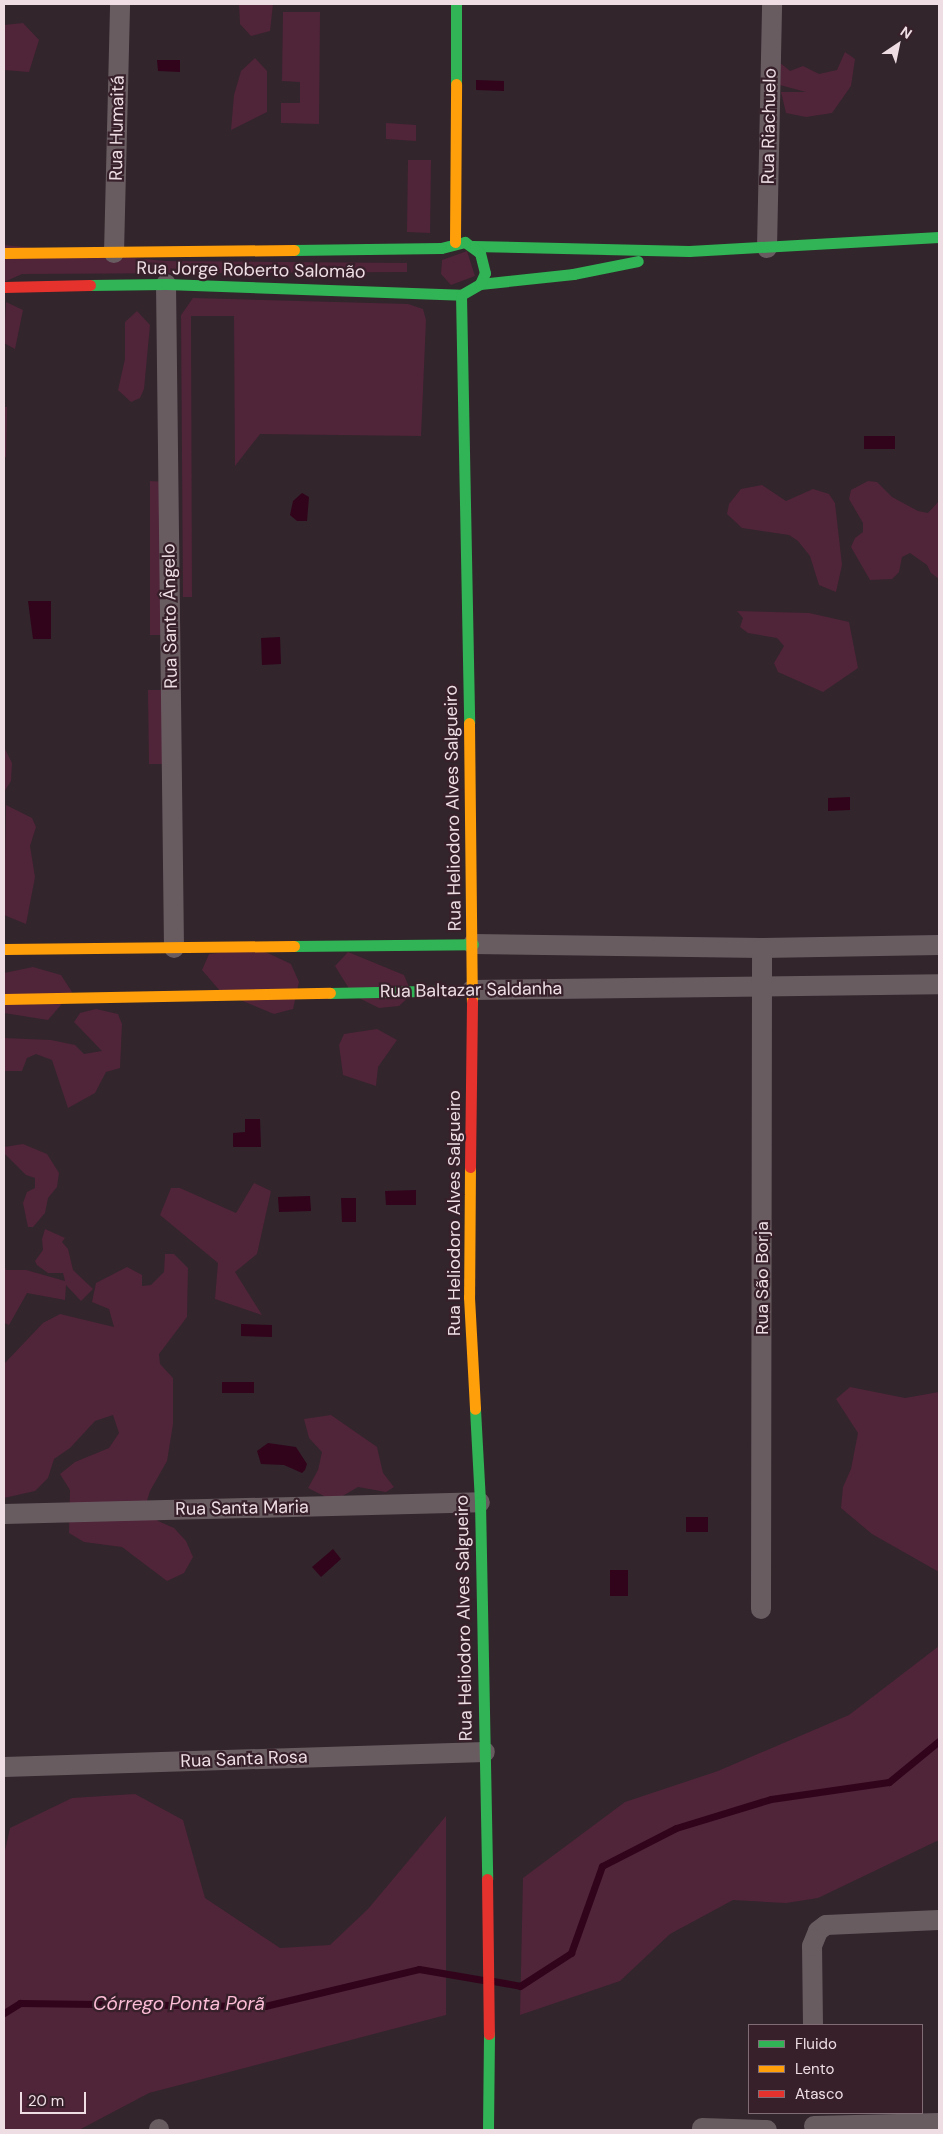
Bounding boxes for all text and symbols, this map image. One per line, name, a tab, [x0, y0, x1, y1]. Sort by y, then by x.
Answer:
north arrow	[873, 20, 923, 70]
text: N	[897, 22, 916, 43]
street label: Rua Riachuelo	[757, 68, 781, 184]
street label: Rua Humaitá	[105, 75, 129, 181]
street label: Rua Jorge Roberto Salomão	[136, 257, 366, 283]
street label: Rua Santo Ângelo	[158, 543, 182, 689]
street label: Rua Heliodoro Alves Salgueiro	[440, 685, 466, 931]
street label: Rua Baltazar Saldanha	[380, 978, 562, 1002]
street label: Rua Heliodoro Alves Salgueiro	[443, 1090, 465, 1336]
street label: Rua São Borja	[751, 1221, 773, 1335]
street label: Rua Heliodoro Alves Salgueiro	[451, 1495, 477, 1741]
street label: Rua Santa Maria	[175, 1496, 309, 1520]
street label: Rua Santa Rosa	[180, 1746, 308, 1772]
water label: Córrego Ponta Porã	[93, 1993, 265, 2015]
legend	[748, 2024, 923, 2114]
text: Fluido	[795, 2034, 837, 2054]
text: Lento	[795, 2059, 834, 2079]
scale bar	[22, 2082, 89, 2114]
text: Atasco	[795, 2084, 843, 2104]
text: 20 m	[28, 2091, 64, 2111]

